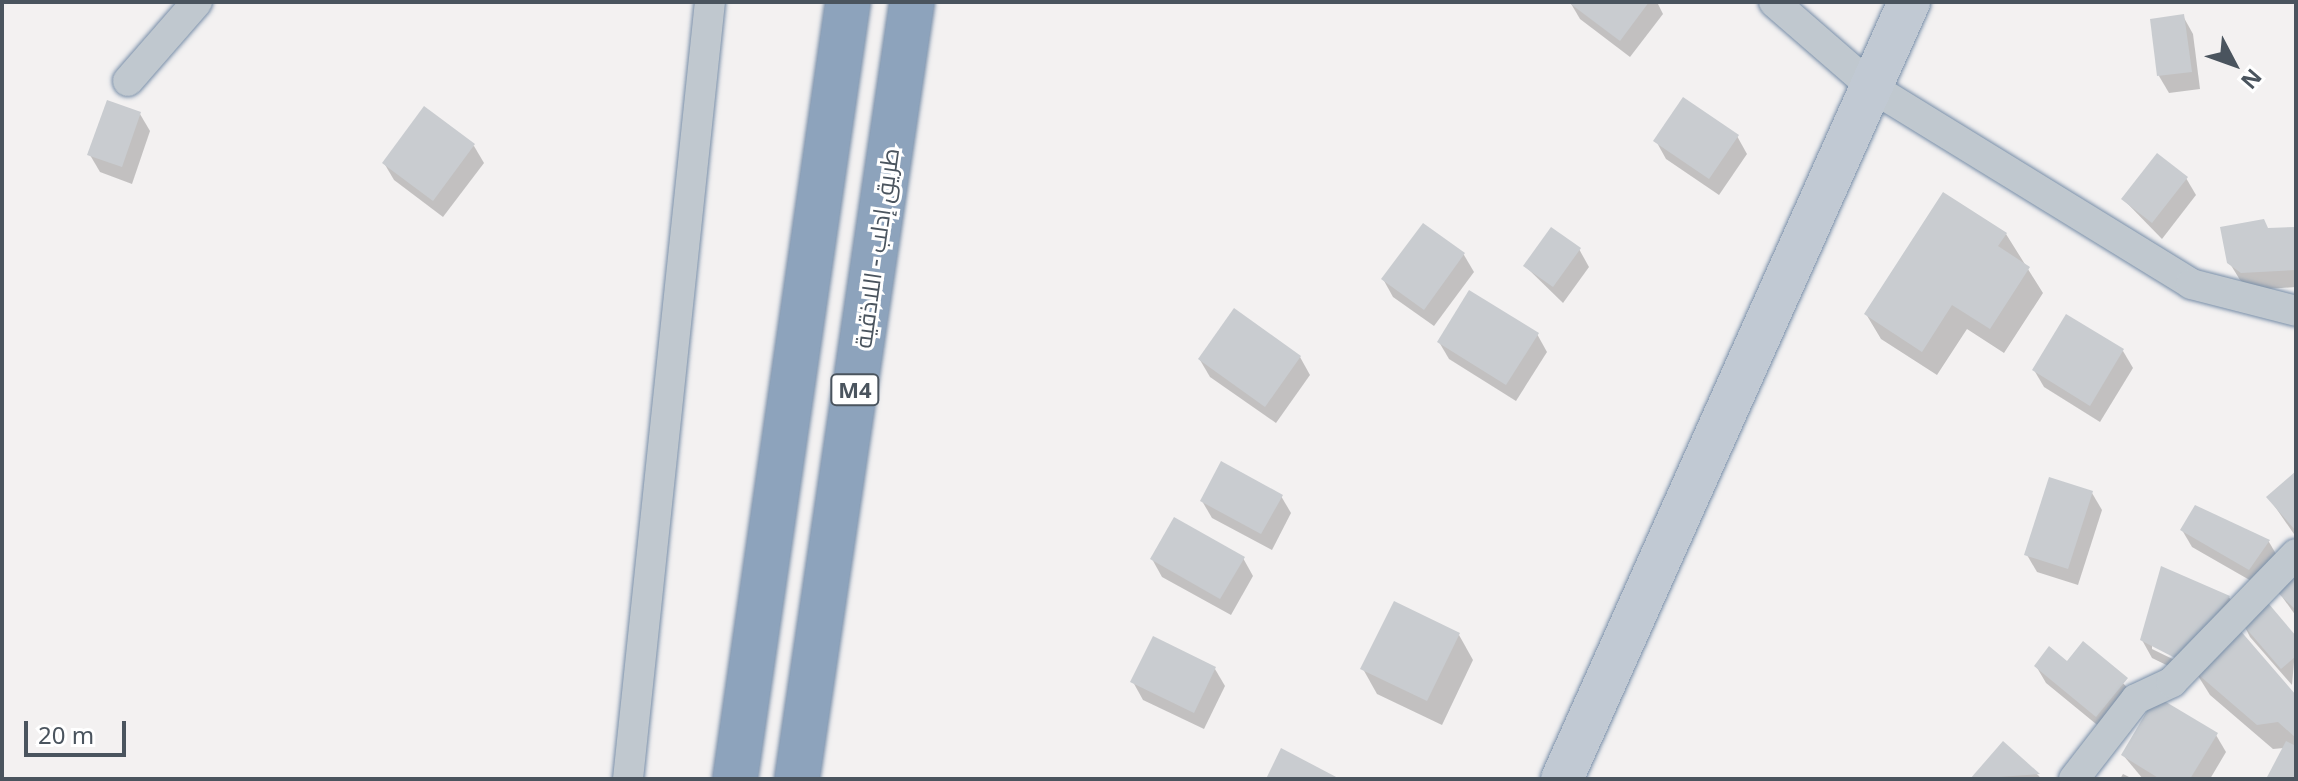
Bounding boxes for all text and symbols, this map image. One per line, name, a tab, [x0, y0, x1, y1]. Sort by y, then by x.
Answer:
north arrow	[2194, 24, 2274, 104]
text: N	[2235, 63, 2269, 96]
street label: طريق إدلب - اللاذقية	[848, 146, 904, 350]
road number: M4	[829, 372, 881, 408]
scale bar	[28, 705, 130, 755]
text: 20 m	[38, 718, 94, 751]

